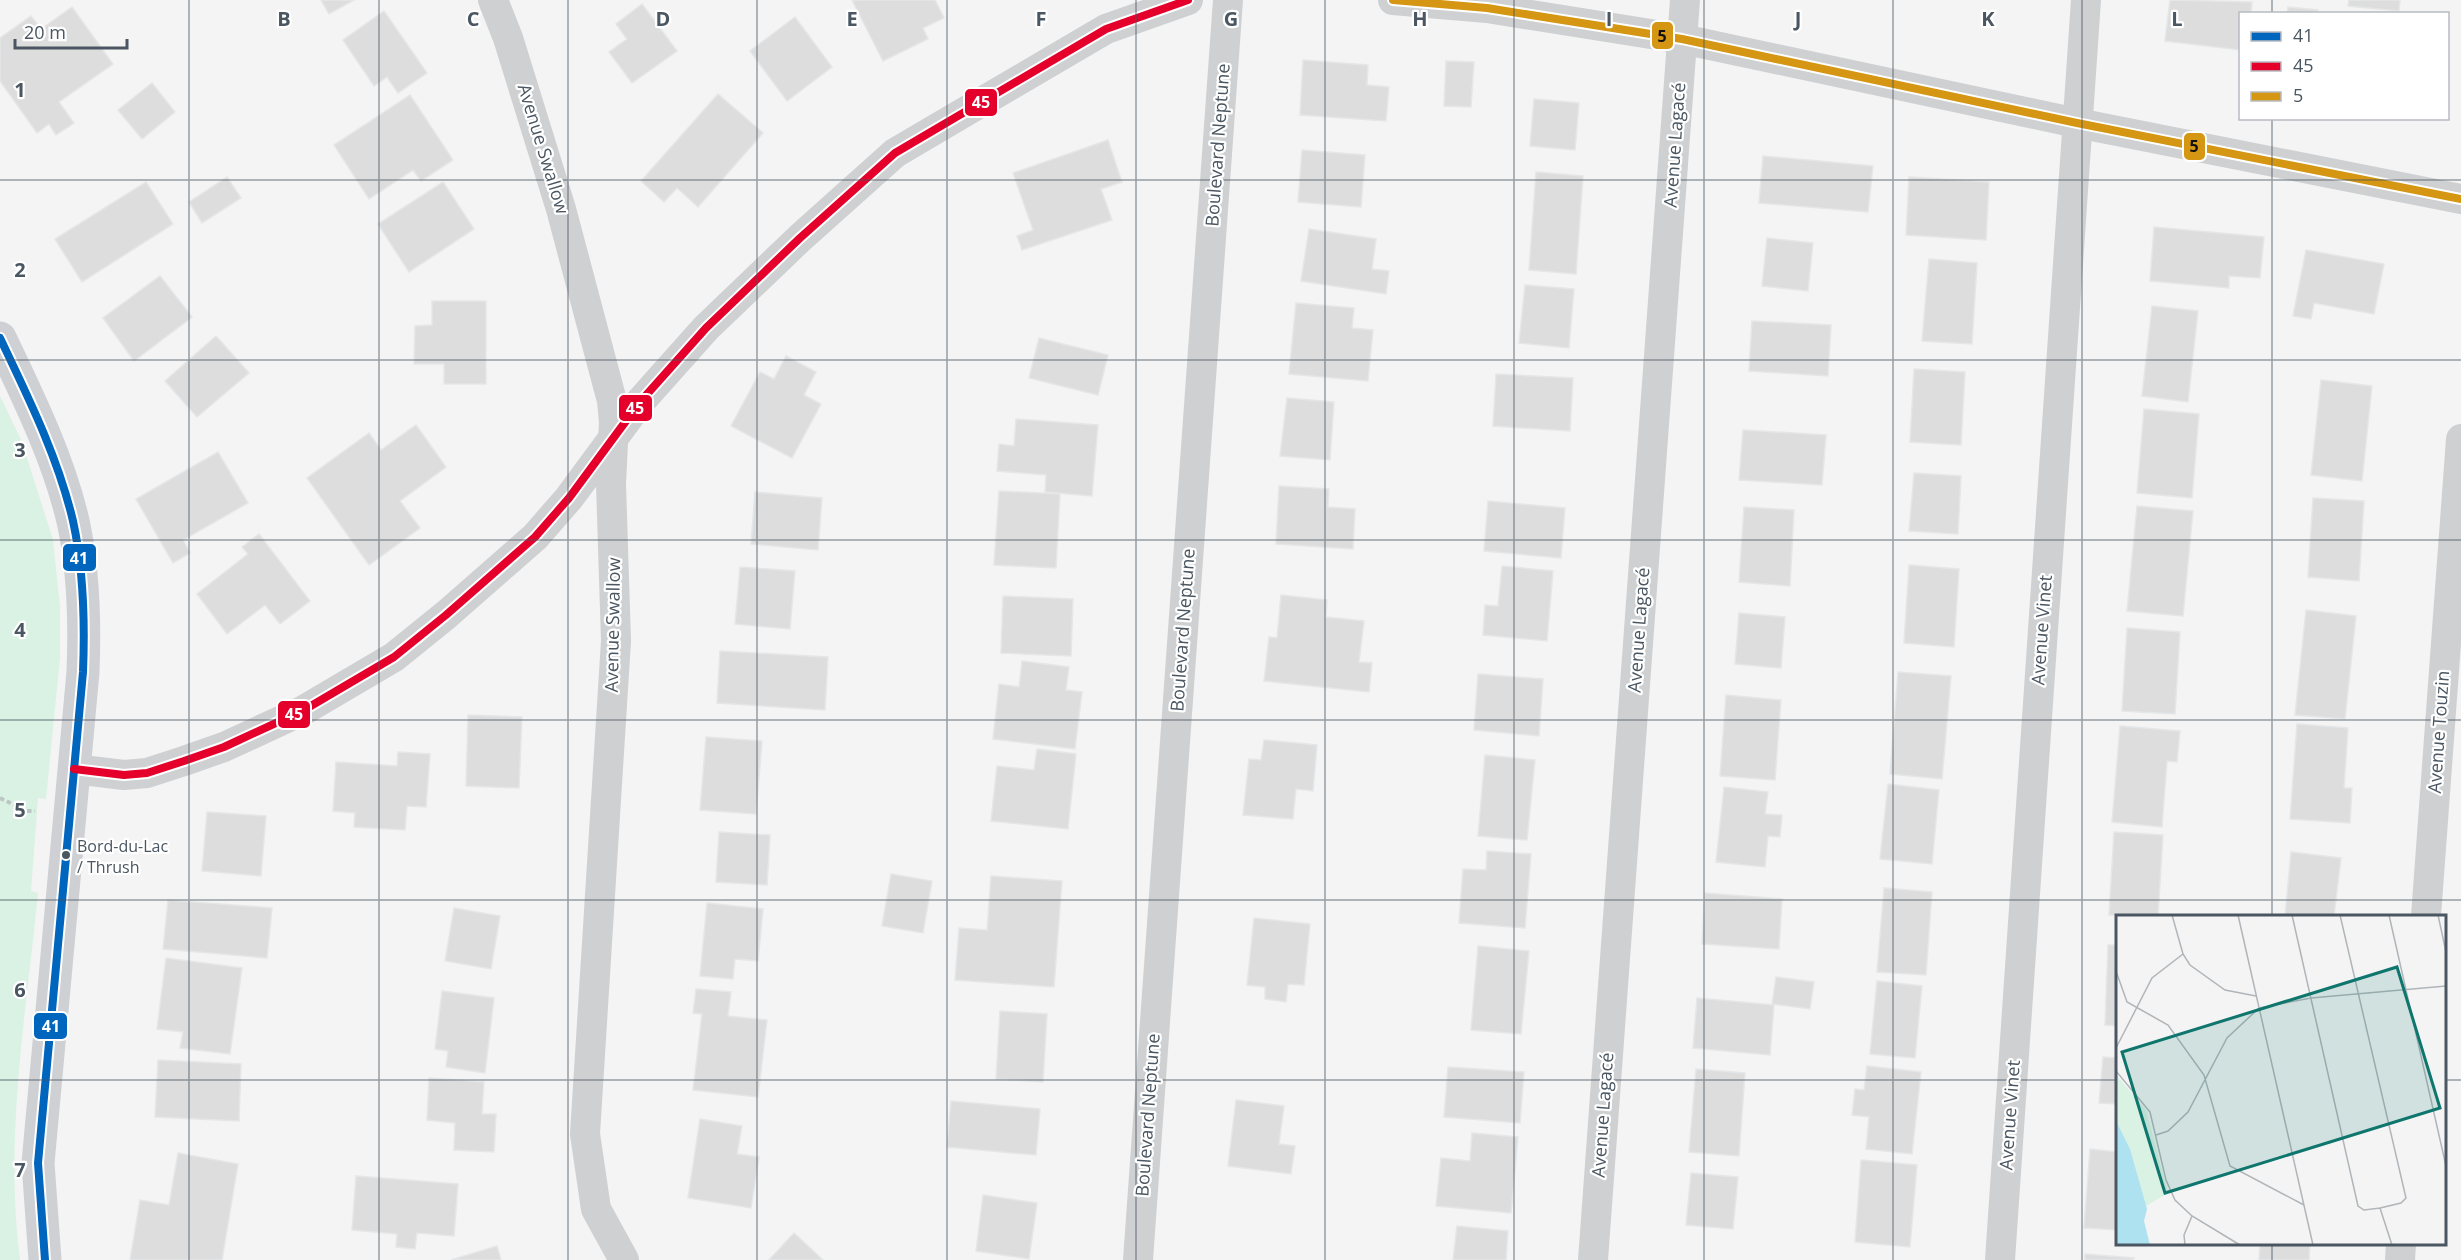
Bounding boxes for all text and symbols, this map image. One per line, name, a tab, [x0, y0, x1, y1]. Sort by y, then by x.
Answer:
text: B	[277, 5, 291, 32]
text: C	[467, 5, 480, 32]
text: D	[656, 5, 670, 32]
text: E	[846, 5, 858, 32]
text: F	[1036, 5, 1046, 32]
text: G	[1224, 5, 1238, 32]
text: H	[1412, 5, 1428, 32]
text: I	[1606, 5, 1612, 32]
text: J	[1793, 5, 1801, 32]
text: K	[1981, 5, 1995, 32]
text: L	[2171, 5, 2183, 32]
scale bar	[15, 12, 128, 50]
legend	[2239, 12, 2449, 120]
text: 20 m	[24, 20, 66, 44]
line badge: 5	[1651, 21, 1674, 50]
text: 41	[2293, 23, 2314, 47]
text: 5	[1657, 25, 1667, 47]
text: 45	[2293, 53, 2314, 77]
street label: Boulevard Neptune	[1199, 63, 1235, 227]
text: 1	[14, 76, 26, 103]
street label: Avenue Swallow	[513, 81, 575, 217]
street label: Avenue Lagacé	[1658, 82, 1690, 208]
text: 5	[2293, 83, 2303, 107]
line badge: 45	[964, 88, 998, 117]
text: 45	[972, 91, 990, 113]
line badge: 5	[2183, 132, 2206, 161]
text: 5	[2189, 135, 2199, 157]
text: 2	[14, 256, 26, 283]
line badge: 45	[618, 394, 653, 422]
text: 45	[626, 397, 644, 419]
text: 3	[14, 436, 26, 463]
line badge: 41	[62, 543, 97, 572]
text: 41	[70, 547, 88, 569]
street label: Boulevard Neptune	[1164, 548, 1200, 712]
street label: Avenue Swallow	[599, 557, 625, 693]
street label: Avenue Lagacé	[1622, 567, 1654, 693]
street label: Avenue Vinet	[2025, 574, 2057, 686]
text: 4	[14, 616, 26, 643]
street label: Avenue Touzin	[2422, 670, 2454, 794]
line badge: 45	[277, 700, 311, 729]
text: 45	[285, 703, 303, 725]
text: 5	[14, 796, 26, 823]
place label: Bord-du-Lac / Thrush	[77, 835, 168, 878]
marker: Bord-du-Lac / Thrush	[60, 849, 72, 861]
inset map	[2116, 915, 2446, 1245]
text: 6	[14, 976, 26, 1003]
line badge: 41	[33, 1012, 68, 1040]
text: 41	[42, 1015, 60, 1037]
street label: Boulevard Neptune	[1129, 1033, 1165, 1197]
street label: Avenue Lagacé	[1586, 1052, 1618, 1178]
street label: Avenue Vinet	[1993, 1059, 2025, 1171]
text: 7	[14, 1156, 26, 1183]

